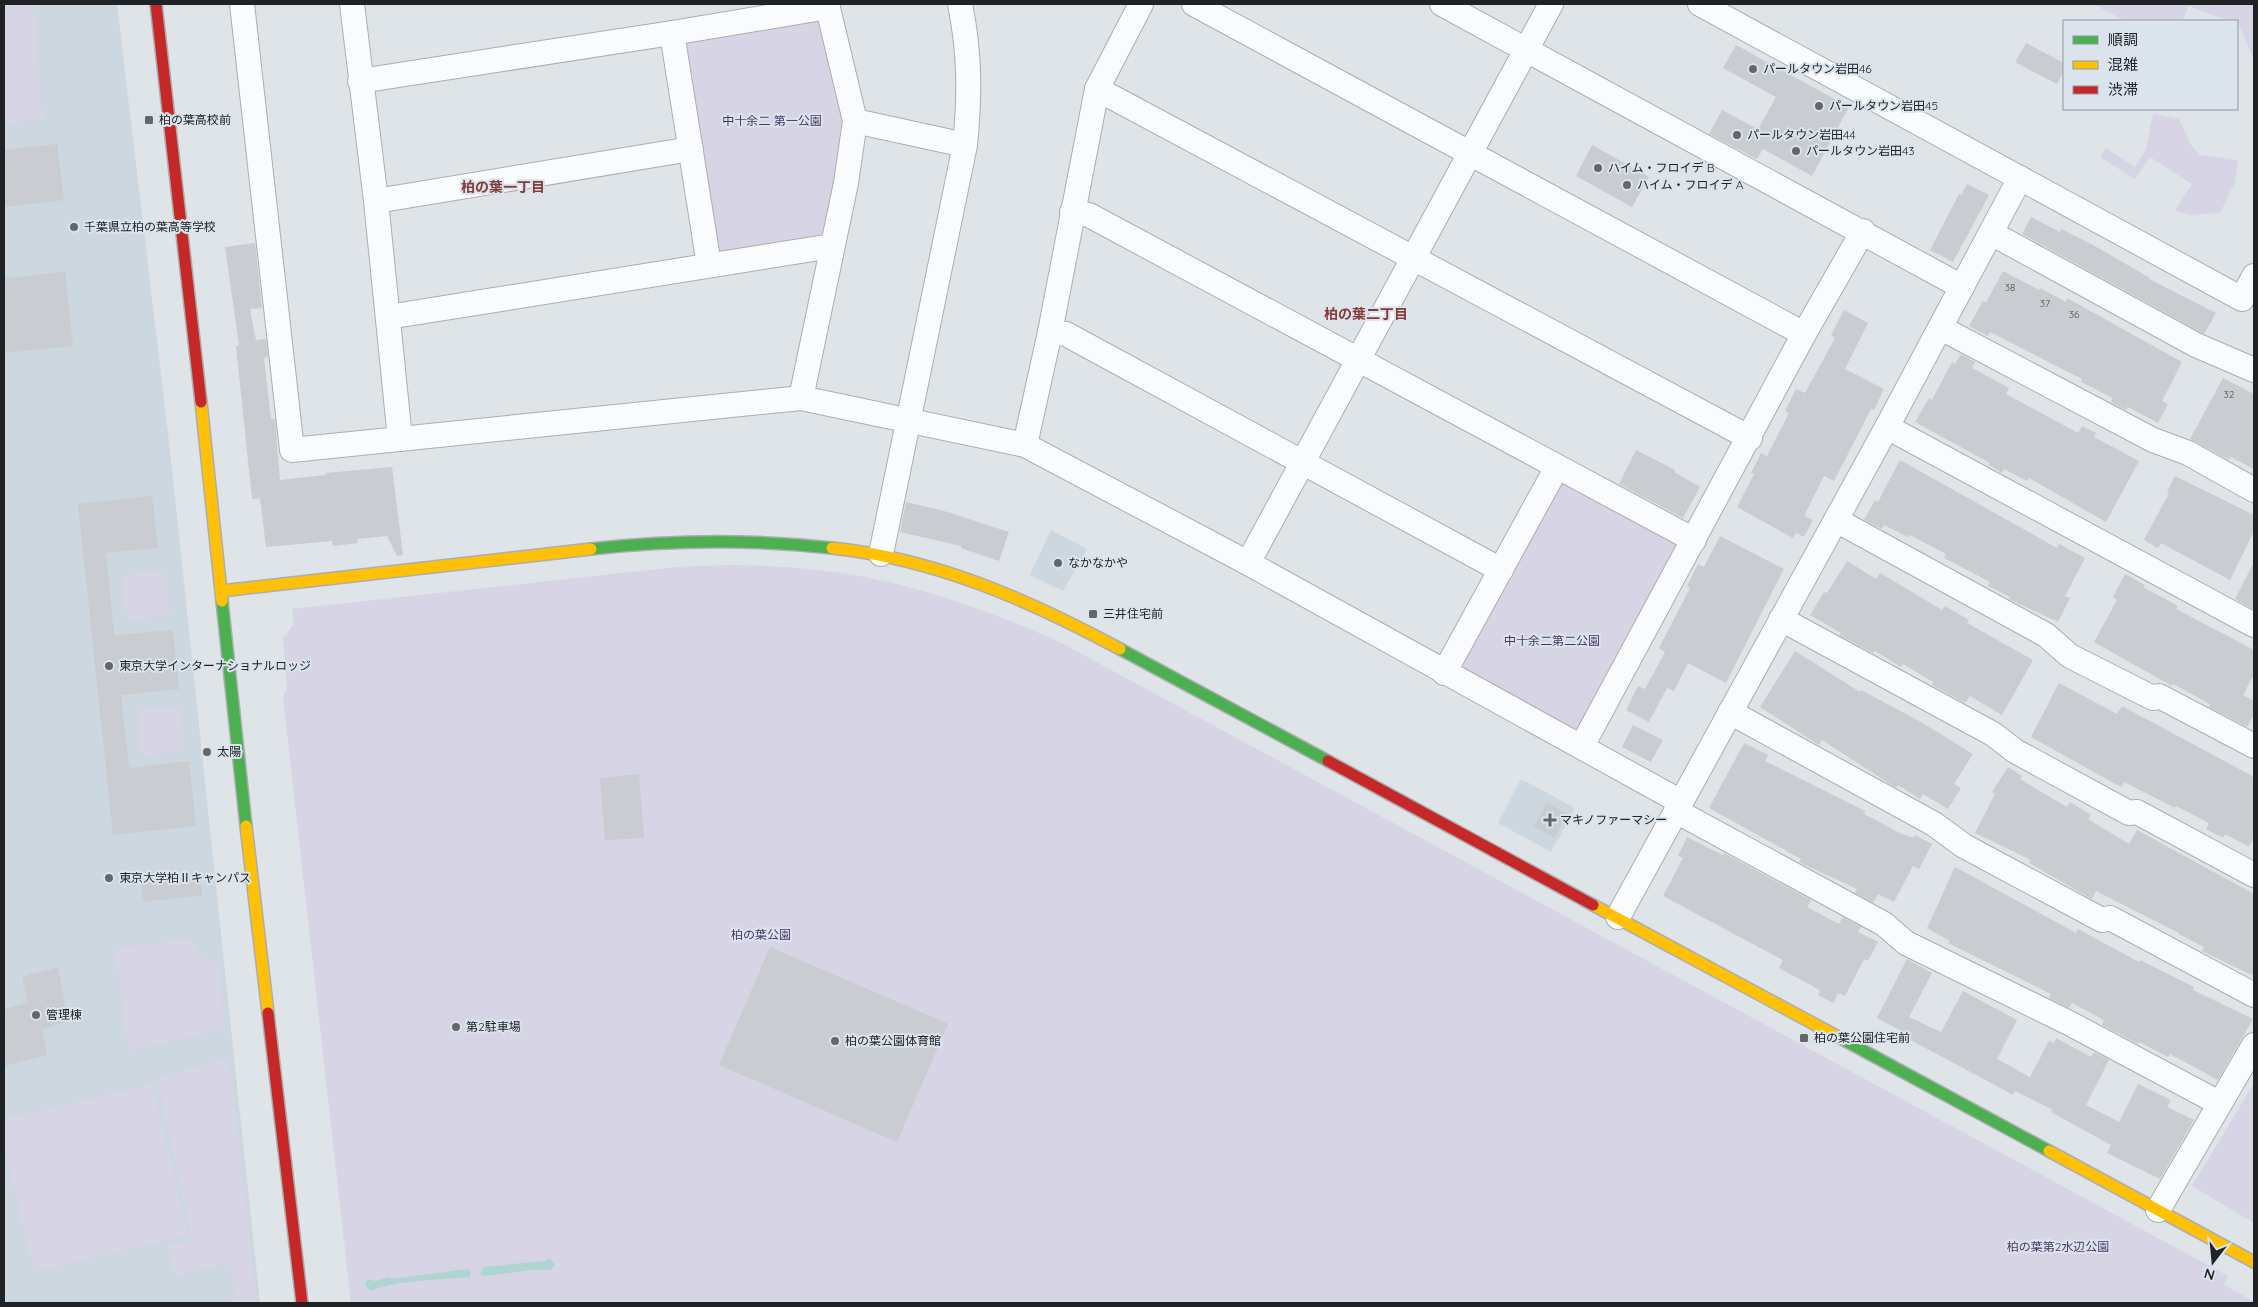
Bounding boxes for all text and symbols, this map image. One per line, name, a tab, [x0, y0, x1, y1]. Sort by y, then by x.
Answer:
legend	[2063, 20, 2238, 110]
text: 順調	[2108, 30, 2138, 49]
text: 混雑	[2108, 55, 2138, 74]
place label: パールタウン岩田46	[1763, 61, 1872, 76]
marker: パールタウン岩田46	[1747, 63, 1759, 75]
text: 渋滞	[2108, 80, 2138, 99]
place label: パールタウン岩田45	[1829, 98, 1938, 113]
marker: パールタウン岩田45	[1813, 100, 1825, 112]
place label: 柏の葉高校前	[159, 112, 231, 127]
park label: 中十余二 第一公園	[722, 113, 822, 128]
marker: 柏の葉高校前	[143, 114, 155, 126]
place label: パールタウン岩田44	[1747, 127, 1856, 142]
marker: パールタウン岩田44	[1731, 129, 1743, 141]
place label: パールタウン岩田43	[1806, 143, 1915, 158]
marker: パールタウン岩田43	[1790, 145, 1802, 157]
place label: ハイム・フロイデ B	[1608, 160, 1715, 175]
marker: ハイム・フロイデ B	[1592, 162, 1604, 174]
place label: ハイム・フロイデ A	[1637, 177, 1744, 192]
district label: 柏の葉一丁目	[461, 178, 545, 196]
marker: ハイム・フロイデ A	[1621, 179, 1633, 191]
place label: 千葉県立柏の葉高等学校	[84, 219, 216, 234]
marker: 千葉県立柏の葉高等学校	[68, 221, 80, 233]
house number: 38	[2005, 281, 2015, 294]
house number: 37	[2040, 297, 2050, 310]
district label: 柏の葉二丁目	[1324, 305, 1408, 323]
house number: 36	[2069, 308, 2080, 321]
house number: 32	[2224, 388, 2235, 401]
place label: なかなかや	[1068, 555, 1128, 570]
marker: なかなかや	[1052, 557, 1064, 569]
place label: 三井住宅前	[1103, 606, 1163, 621]
marker: 三井住宅前	[1087, 608, 1099, 620]
park label: 中十余二第二公園	[1504, 633, 1600, 648]
place label: 東京大学インターナショナルロッジ	[119, 658, 311, 673]
marker: 東京大学インターナショナルロッジ	[103, 660, 115, 672]
place label: 太陽	[217, 744, 241, 759]
marker: 太陽	[201, 746, 213, 758]
place label: マキノファーマシー	[1560, 812, 1667, 827]
marker: マキノファーマシー	[1544, 814, 1556, 826]
place label: 東京大学柏Ⅱキャンパス	[119, 870, 251, 885]
marker: 東京大学柏Ⅱキャンパス	[103, 872, 115, 884]
park label: 柏の葉公園	[731, 927, 791, 942]
place label: 管理棟	[46, 1007, 82, 1022]
marker: 管理棟	[30, 1009, 42, 1021]
place label: 第2駐車場	[466, 1019, 521, 1034]
marker: 第2駐車場	[450, 1021, 462, 1033]
place label: 柏の葉公園住宅前	[1814, 1030, 1910, 1045]
marker: 柏の葉公園住宅前	[1798, 1032, 1810, 1044]
place label: 柏の葉公園体育館	[845, 1033, 941, 1048]
marker: 柏の葉公園体育館	[829, 1035, 841, 1047]
north arrow	[2188, 1237, 2238, 1287]
park label: 柏の葉第2水辺公園	[2007, 1239, 2109, 1254]
text: N	[2202, 1264, 2217, 1285]

